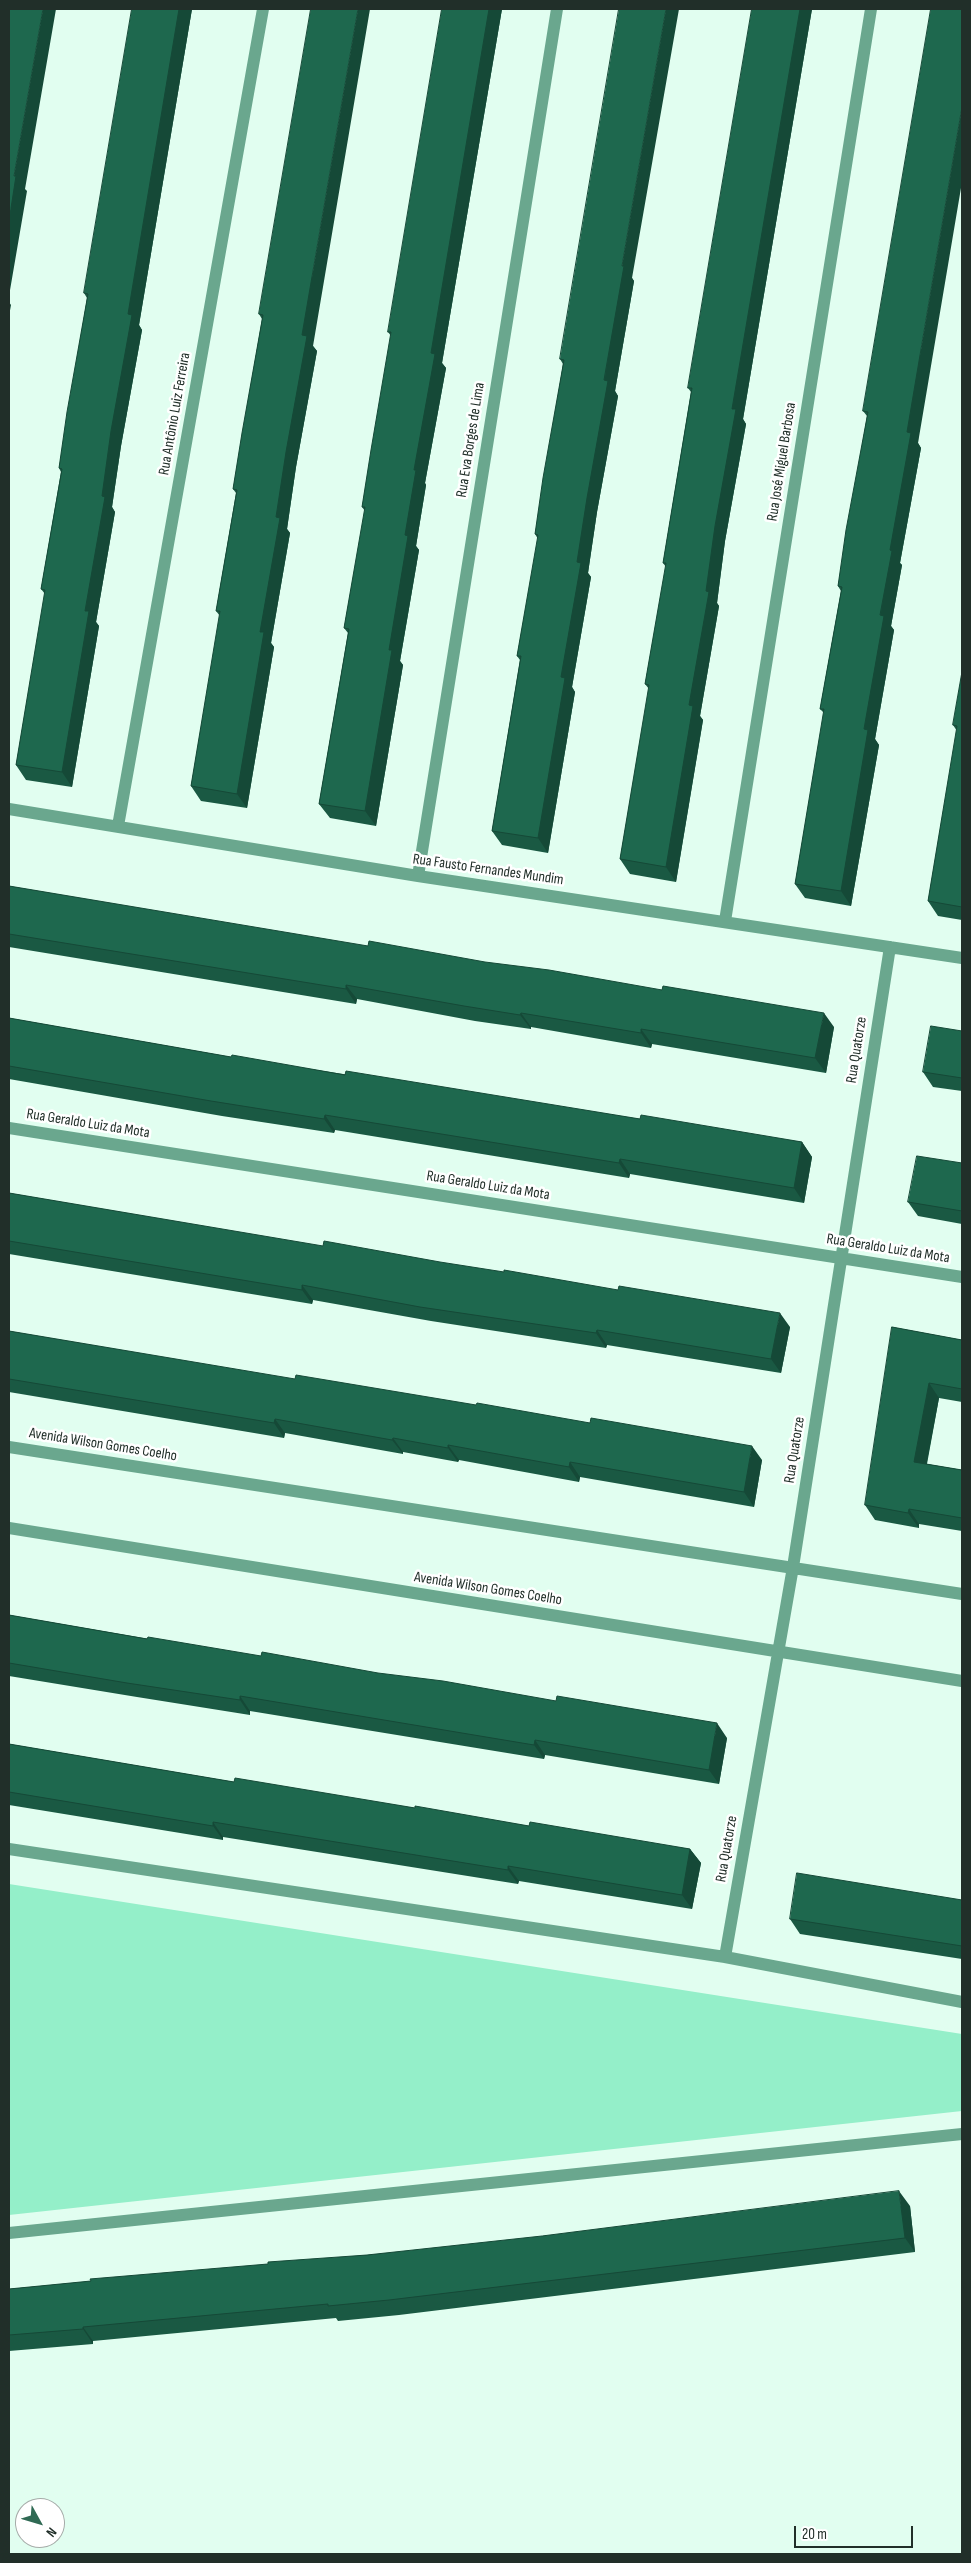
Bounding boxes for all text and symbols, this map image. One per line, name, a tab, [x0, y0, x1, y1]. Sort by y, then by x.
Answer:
street label: Rua Antônio Luiz Ferreira	[155, 351, 195, 477]
street label: Rua Eva Borges de Lima	[453, 381, 489, 499]
street label: Rua José Miguel Barbosa	[764, 401, 800, 523]
street label: Rua Fausto Fernandes Mundim	[411, 851, 565, 889]
street label: Rua Quatorze	[843, 1016, 871, 1084]
street label: Rua Geraldo Luiz da Mota	[25, 1105, 151, 1143]
street label: Rua Geraldo Luiz da Mota	[425, 1167, 551, 1205]
street label: Rua Geraldo Luiz da Mota	[825, 1230, 951, 1268]
street label: Rua Quatorze	[781, 1416, 809, 1484]
street label: Avenida Wilson Gomes Coelho	[28, 1424, 178, 1466]
street label: Avenida Wilson Gomes Coelho	[413, 1568, 563, 1610]
street label: Rua Quatorze	[712, 1814, 742, 1884]
north arrow	[15, 2498, 65, 2548]
scale bar	[796, 2516, 915, 2548]
text: N	[42, 2524, 60, 2540]
text: 20 m	[802, 2525, 827, 2544]

